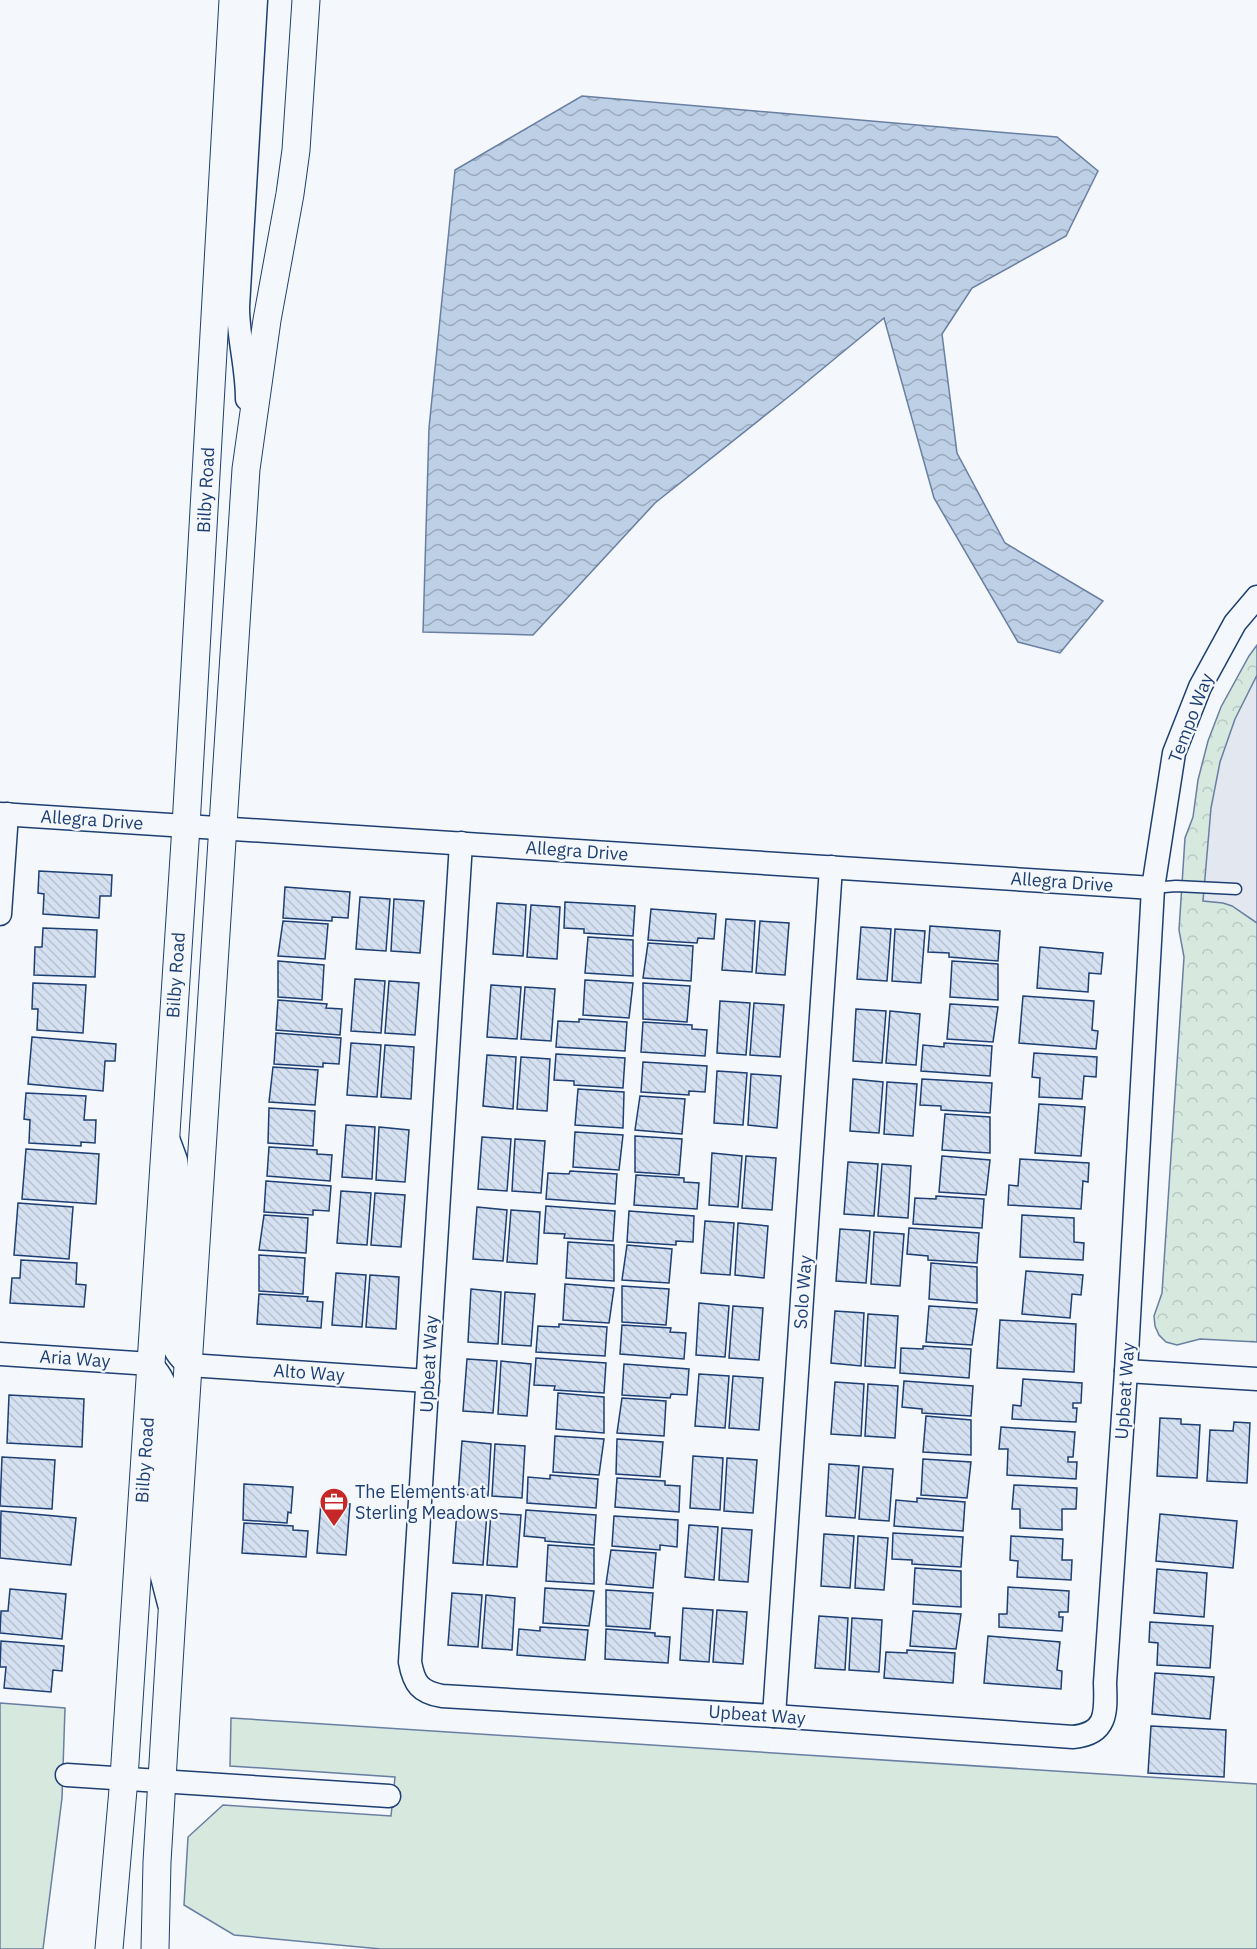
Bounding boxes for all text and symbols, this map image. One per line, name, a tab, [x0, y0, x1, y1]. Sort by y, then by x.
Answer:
street label: Bilby Road	[192, 446, 219, 534]
street label: Tempo Way	[1163, 670, 1218, 766]
street label: Allegra Drive	[40, 804, 144, 835]
street label: Allegra Drive	[525, 835, 629, 866]
street label: Allegra Drive	[1010, 866, 1114, 897]
street label: Bilby Road	[161, 931, 190, 1019]
street label: Solo Way	[788, 1254, 817, 1330]
street label: Upbeat Way	[414, 1315, 443, 1413]
street label: Upbeat Way	[1110, 1342, 1139, 1440]
street label: Aria Way	[39, 1345, 111, 1372]
street label: Alto Way	[273, 1359, 345, 1386]
street label: Bilby Road	[130, 1416, 159, 1504]
place label: The Elements at Sterling Meadows	[355, 1480, 499, 1524]
office icon: The Elements at Sterling Meadows	[318, 1486, 350, 1528]
street label: Upbeat Way	[708, 1700, 806, 1729]

